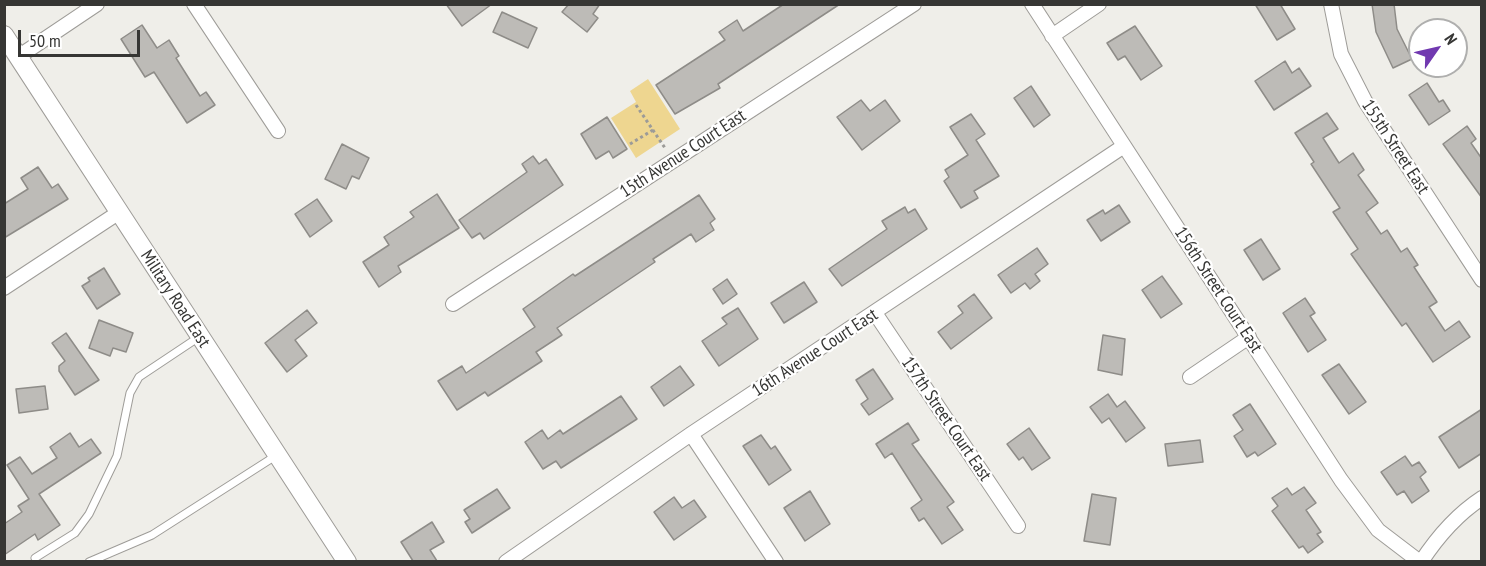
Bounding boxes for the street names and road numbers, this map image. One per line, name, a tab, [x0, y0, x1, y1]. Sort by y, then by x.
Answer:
street label: 155th Street East	[1357, 96, 1433, 198]
street label: 15th Avenue Court East	[616, 105, 750, 203]
street label: 156th Street Court East	[1169, 223, 1267, 357]
street label: Military Road East	[136, 246, 214, 352]
street label: 16th Avenue Court East	[748, 304, 882, 402]
street label: 157th Street Court East	[896, 353, 996, 485]

